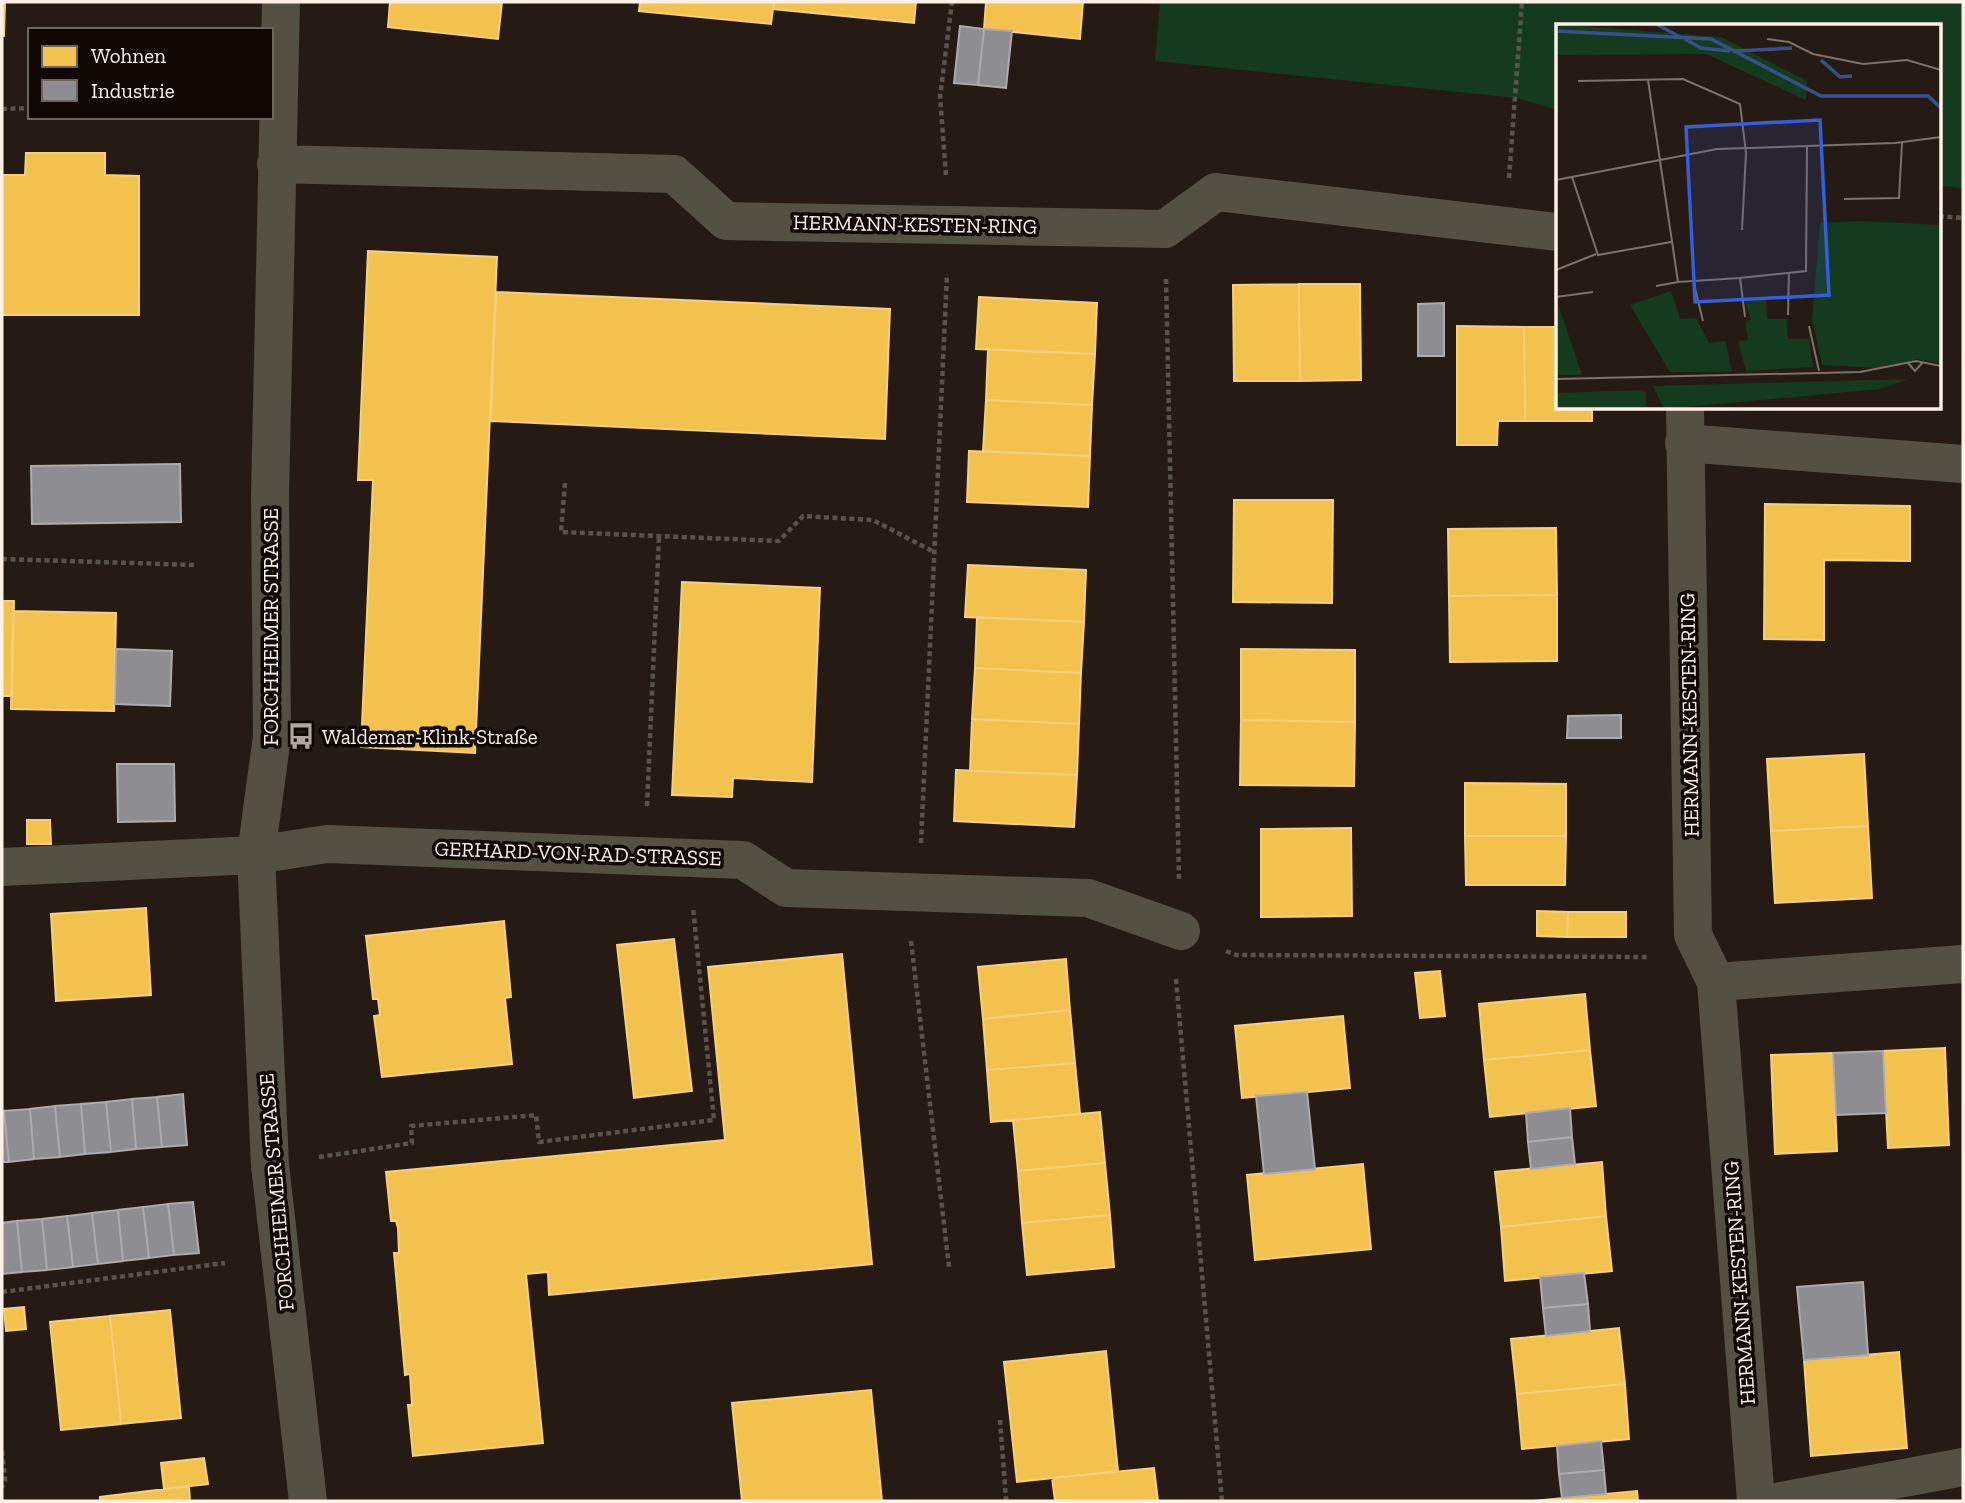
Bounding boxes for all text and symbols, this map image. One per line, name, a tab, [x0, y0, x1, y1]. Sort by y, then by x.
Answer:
inset map	[1556, 24, 1940, 410]
legend	[28, 28, 273, 119]
text: Wohnen	[91, 43, 166, 68]
text: Industrie	[91, 78, 175, 103]
street label: HERMANN-KESTEN-RING	[793, 209, 1037, 239]
street label: FORCHHEIMER STRASSE	[258, 508, 283, 746]
street label: HERMANN-KESTEN-RING	[1674, 593, 1704, 837]
bus stop icon: Waldemar-Klink-Straße	[286, 721, 316, 751]
place label: Waldemar-Klink-Straße	[322, 724, 538, 749]
street label: GERHARD-VON-RAD-STRASSE	[434, 835, 722, 871]
street label: FORCHHEIMER STRASSE	[253, 1072, 299, 1312]
street label: HERMANN-KESTEN-RING	[1718, 1160, 1760, 1406]

